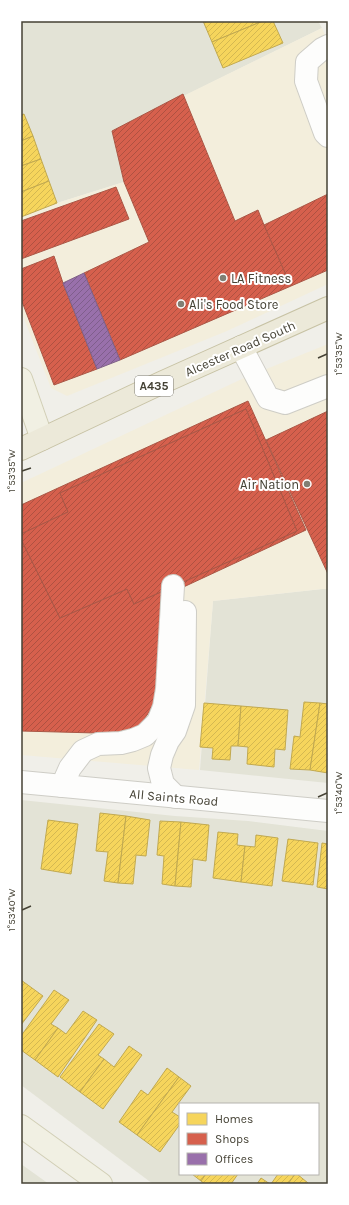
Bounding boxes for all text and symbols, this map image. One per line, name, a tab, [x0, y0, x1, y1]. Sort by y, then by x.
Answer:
place label: LA Fitness	[231, 271, 292, 286]
marker: LA Fitness	[218, 273, 228, 283]
place label: Ali's Food Store	[189, 297, 279, 312]
marker: Ali's Food Store	[176, 299, 186, 309]
street label: Alcester Road South	[183, 317, 298, 380]
text: 1°53'35"W	[333, 332, 345, 376]
road number: A435	[135, 376, 173, 396]
text: 1°53'35"W	[6, 449, 18, 493]
place label: Air Nation	[240, 477, 299, 492]
marker: Air Nation	[302, 479, 312, 489]
text: 1°53'40"W	[333, 771, 345, 815]
street label: All Saints Road	[129, 786, 219, 809]
text: 1°53'40"W	[6, 888, 18, 932]
legend	[179, 1103, 319, 1175]
text: Homes	[215, 1112, 253, 1126]
text: Shops	[215, 1132, 249, 1146]
text: Offices	[215, 1152, 253, 1166]

